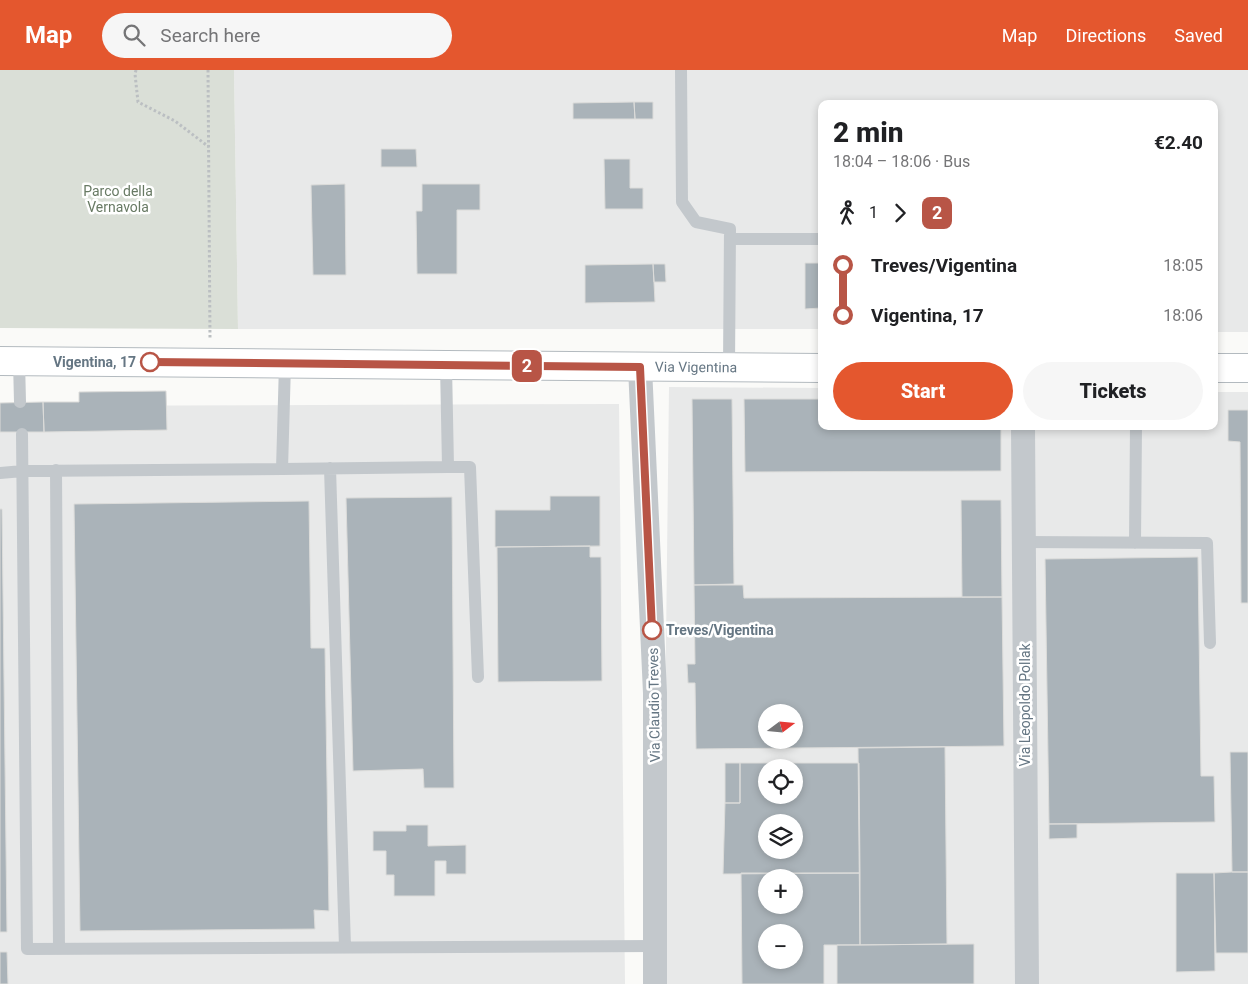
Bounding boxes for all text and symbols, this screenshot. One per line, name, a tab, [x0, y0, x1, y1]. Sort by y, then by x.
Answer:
search box	[102, 13, 452, 58]
text: Map	[25, 21, 72, 49]
icon: search	[120, 21, 148, 49]
text: Search here	[160, 24, 260, 47]
text: Map	[1002, 25, 1037, 46]
text: Directions	[1065, 25, 1146, 46]
text: Saved	[1174, 25, 1223, 46]
text: 2 min	[833, 116, 904, 149]
text: €2.40	[1154, 131, 1203, 154]
text: 18:04 – 18:06 · Bus	[833, 152, 970, 171]
park label: Parco della Vernavola	[83, 183, 153, 215]
icon: walk	[833, 199, 861, 227]
icon: forward	[886, 199, 914, 227]
text: 2	[932, 202, 942, 223]
text: 1	[869, 203, 878, 222]
text: Treves/Vigentina	[871, 254, 1017, 277]
text: 18:05	[1163, 256, 1203, 275]
text: Vigentina, 17	[871, 304, 984, 327]
text: 18:06	[1163, 306, 1203, 325]
line badge: 2	[511, 350, 543, 382]
marker: Vigentina, 17	[140, 352, 160, 372]
place label: Vigentina, 17	[53, 354, 136, 370]
text: 2	[522, 355, 532, 376]
street label: Via Vigentina	[655, 359, 737, 375]
button: Start	[833, 362, 1013, 420]
button: Tickets	[1023, 362, 1203, 420]
marker: Treves/Vigentina	[642, 620, 662, 640]
place label: Treves/Vigentina	[666, 622, 774, 638]
street label: Via Leopoldo Pollak	[1017, 643, 1033, 767]
street label: Via Claudio Treves	[645, 647, 663, 763]
north arrow	[758, 704, 802, 749]
map controls	[758, 704, 803, 969]
button: locate	[758, 759, 803, 804]
button: layers	[758, 814, 803, 859]
button: +	[758, 869, 803, 914]
button: −	[758, 924, 803, 969]

